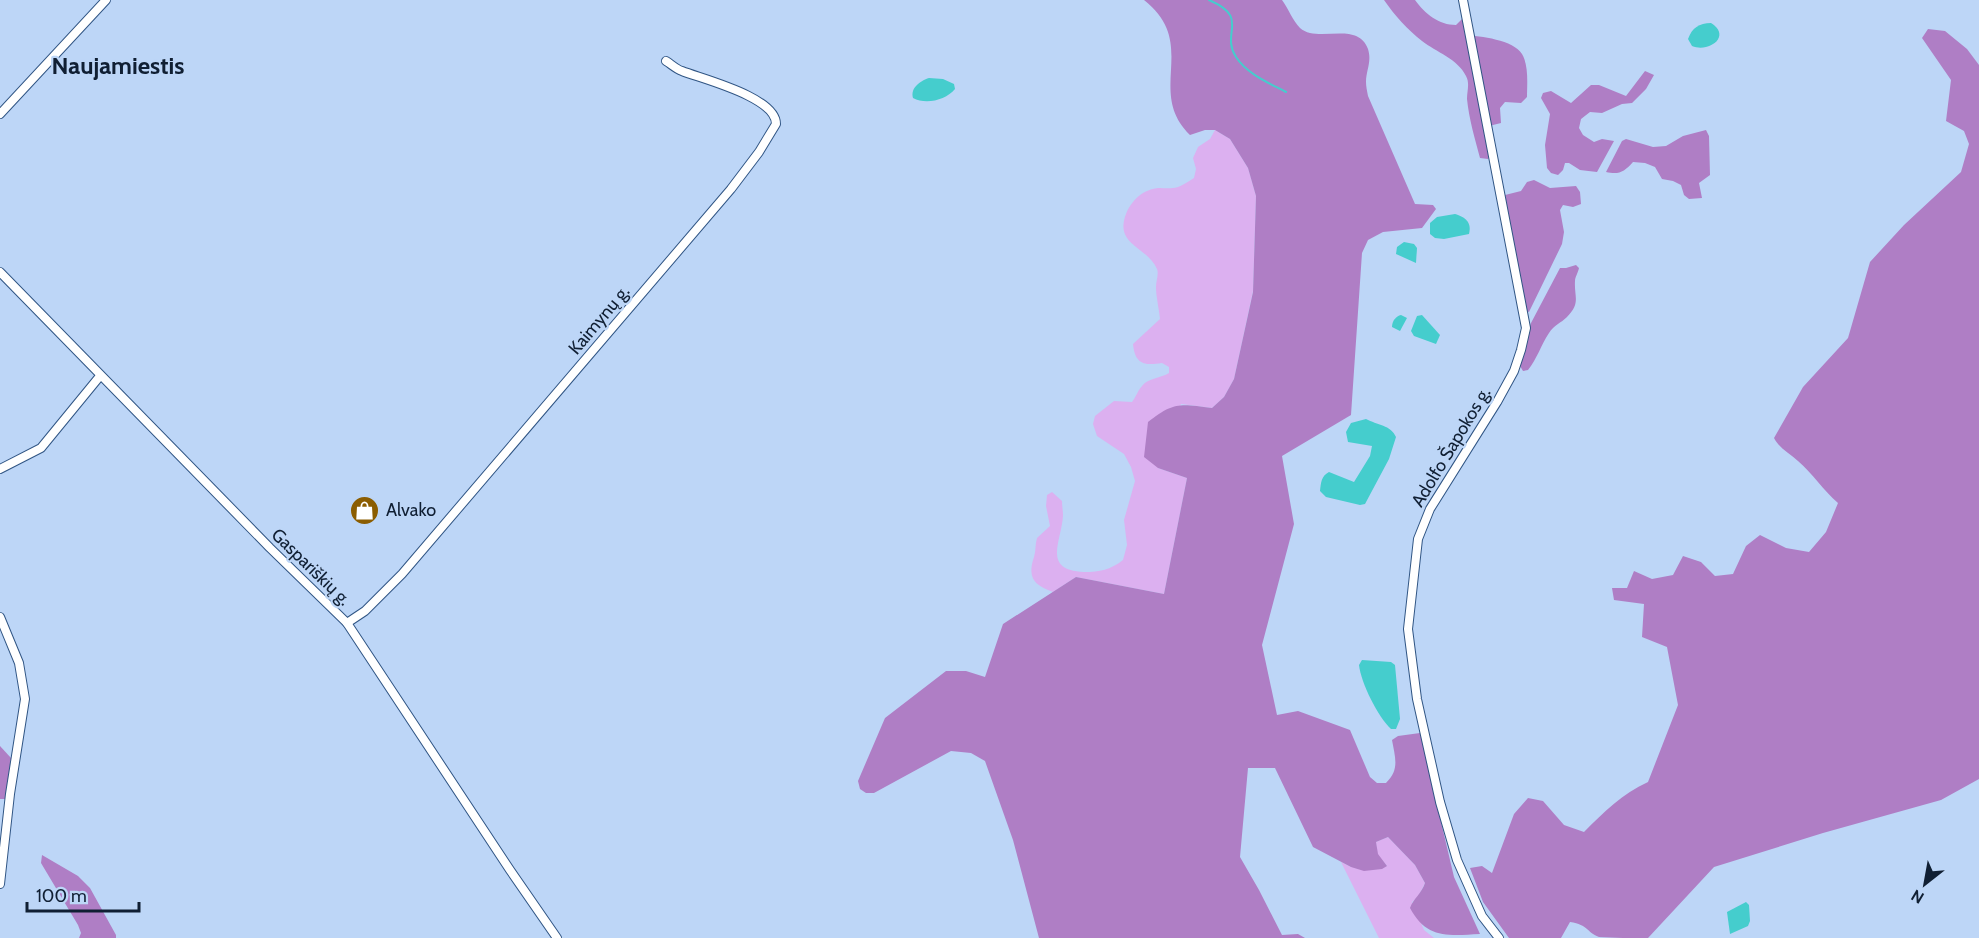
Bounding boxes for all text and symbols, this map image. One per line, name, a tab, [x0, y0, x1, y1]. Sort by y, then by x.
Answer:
district label: Naujamiestis	[52, 51, 184, 80]
street label: Kaimynų g.	[564, 281, 634, 359]
street label: Adolfo Šapokos g.	[1407, 383, 1495, 511]
shop icon: Alvako	[349, 494, 381, 526]
place label: Alvako	[386, 499, 436, 521]
street label: Gaspariškių g.	[267, 524, 355, 610]
north arrow	[1895, 854, 1955, 914]
scale bar	[27, 875, 140, 913]
text: 100 m	[36, 885, 87, 907]
text: N	[1908, 885, 1927, 907]

